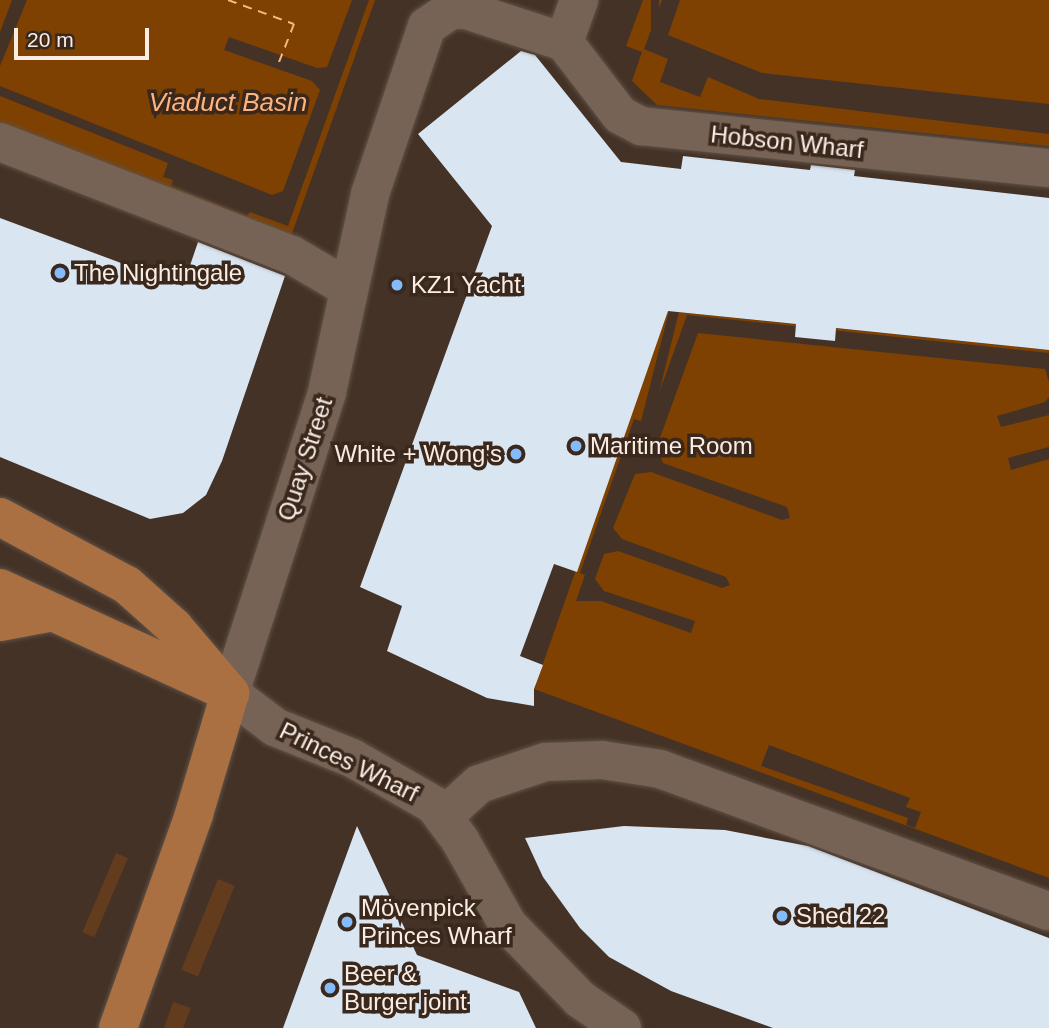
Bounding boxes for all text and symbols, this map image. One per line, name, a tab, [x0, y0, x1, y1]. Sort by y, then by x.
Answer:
scale bar	[18, 14, 152, 58]
text: 20 m	[27, 28, 74, 51]
water label: Viaduct Basin	[149, 87, 307, 119]
street label: Hobson Wharf	[709, 120, 865, 164]
place label: The Nightingale	[74, 259, 242, 287]
marker: The Nightingale	[52, 265, 68, 281]
place label: KZ1 Yacht	[411, 271, 521, 299]
marker: KZ1 Yacht	[389, 277, 405, 293]
street label: Quay Street	[272, 394, 338, 524]
place label: Maritime Room	[590, 432, 753, 460]
marker: Maritime Room	[568, 438, 584, 454]
place label: White + Wong's	[334, 440, 502, 468]
marker: White + Wong's	[508, 446, 524, 462]
street label: Princes Wharf	[275, 716, 423, 808]
place label: Mövenpick Princes Wharf	[361, 894, 512, 950]
place label: Shed 22	[796, 902, 885, 930]
marker: Shed 22	[774, 908, 790, 924]
marker: Mövenpick Princes Wharf	[339, 914, 355, 930]
place label: Beer & Burger joint	[344, 960, 467, 1016]
marker: Beer & Burger joint	[322, 980, 338, 996]

